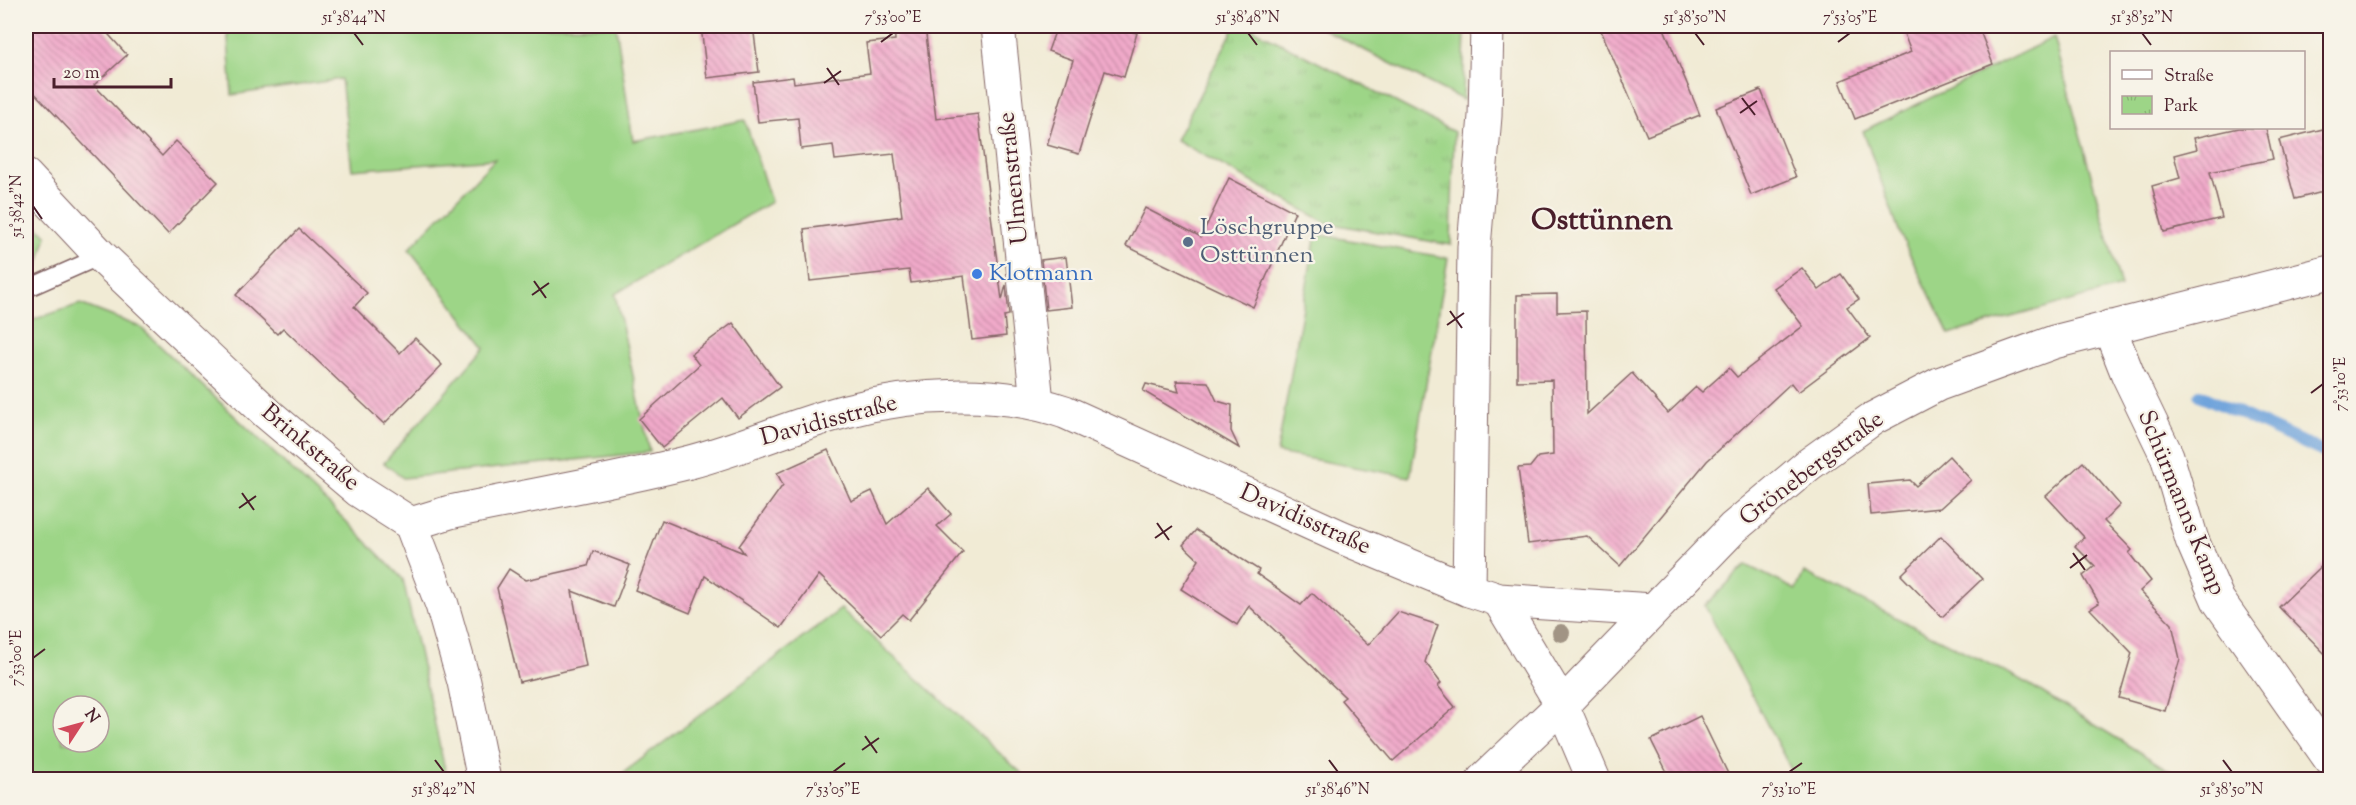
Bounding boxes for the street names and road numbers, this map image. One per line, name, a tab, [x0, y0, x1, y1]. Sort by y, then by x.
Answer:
street label: Ulmenstraße	[990, 110, 1038, 246]
street label: Davidisstraße	[757, 386, 901, 456]
street label: Brinkstraße	[253, 396, 367, 500]
street label: Grönebergstraße	[1733, 403, 1891, 535]
street label: Schürmanns Kamp	[2128, 405, 2234, 601]
street label: Davidisstraße	[1234, 476, 1376, 564]

